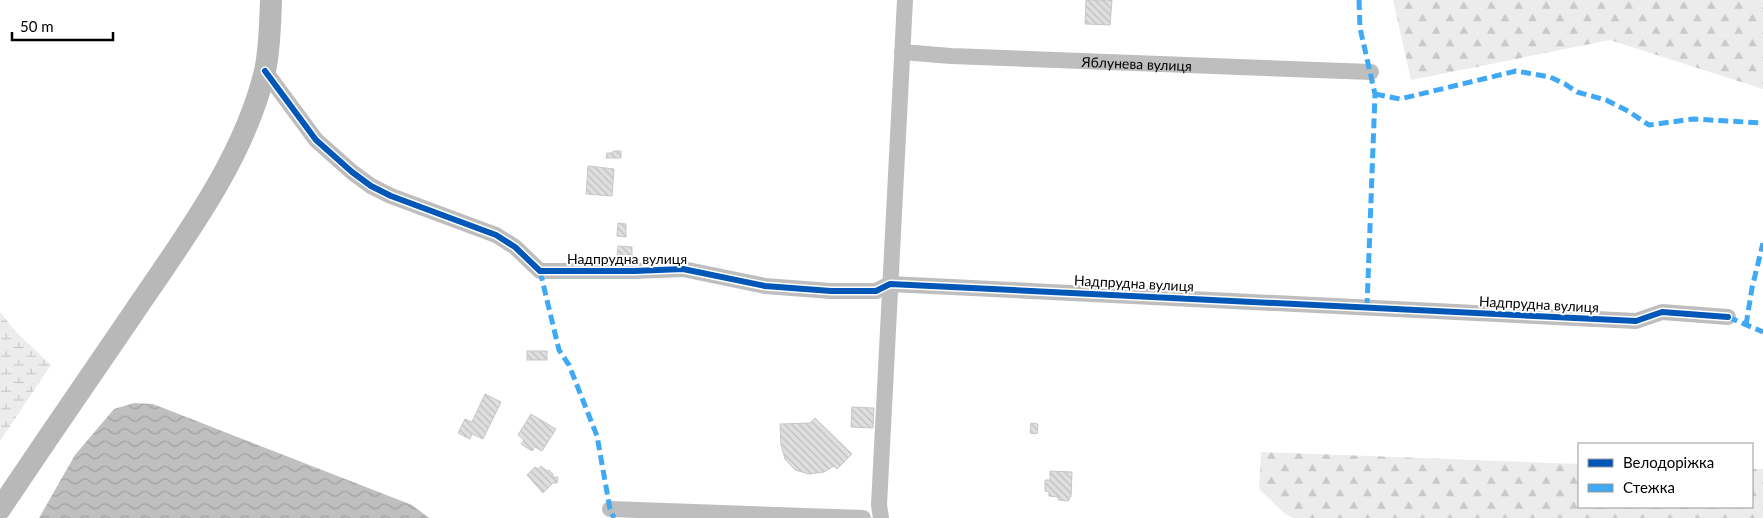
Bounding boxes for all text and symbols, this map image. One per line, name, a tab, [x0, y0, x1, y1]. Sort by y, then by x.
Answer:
scale bar	[12, 10, 114, 42]
text: 50 m	[20, 17, 54, 35]
street label: Яблунева вулиця	[1080, 52, 1192, 74]
street label: Надпрудна вулиця	[567, 250, 687, 267]
street label: Надпрудна вулиця	[1074, 271, 1194, 295]
street label: Надпрудна вулиця	[1479, 292, 1599, 316]
legend	[1578, 443, 1753, 508]
text: Велодоріжка	[1623, 453, 1714, 471]
text: Стежка	[1623, 478, 1675, 496]

